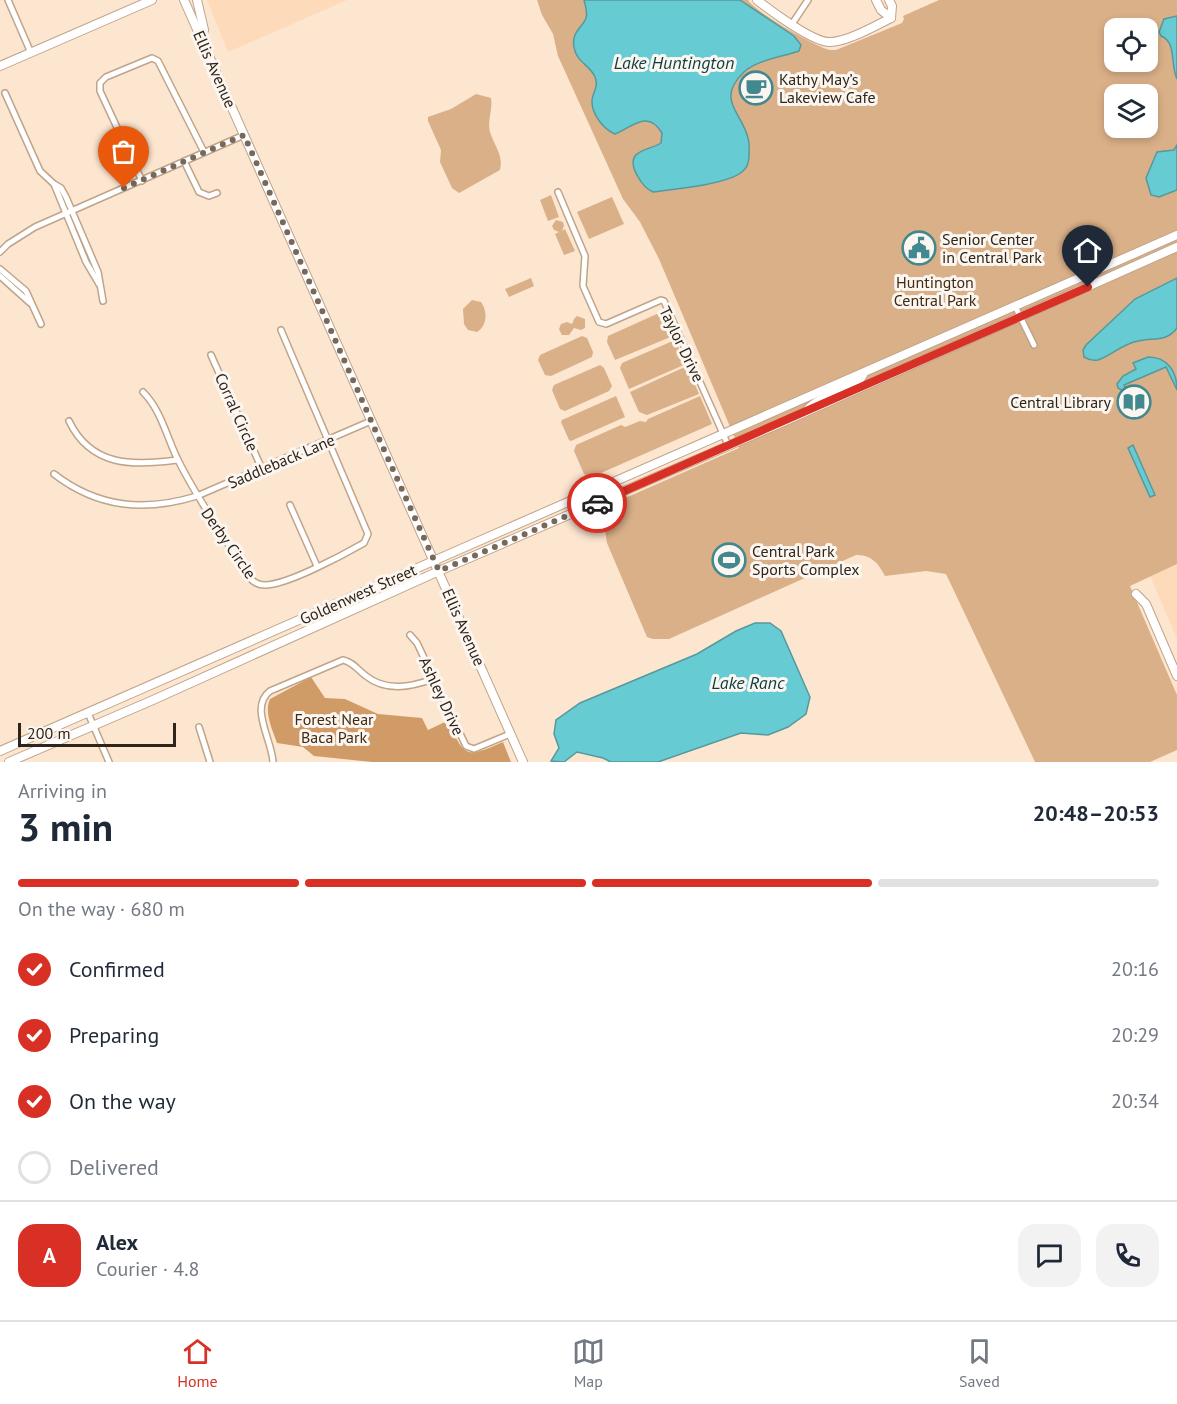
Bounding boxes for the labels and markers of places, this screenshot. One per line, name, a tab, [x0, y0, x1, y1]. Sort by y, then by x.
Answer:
place label: Kathy May’s Lakeview Cafe	[779, 69, 876, 107]
cafe icon: Kathy May’s Lakeview Cafe	[738, 70, 774, 106]
pin	[98, 126, 149, 188]
pin	[1062, 225, 1113, 287]
place label: Senior Center in Central Park	[942, 229, 1042, 267]
public building icon: Senior Center in Central Park	[901, 230, 937, 266]
library icon: Central Library	[1116, 384, 1152, 420]
place label: Central Library	[1010, 392, 1112, 412]
place label: Central Park Sports Complex	[752, 541, 860, 579]
sports icon: Central Park Sports Complex	[711, 542, 747, 578]

